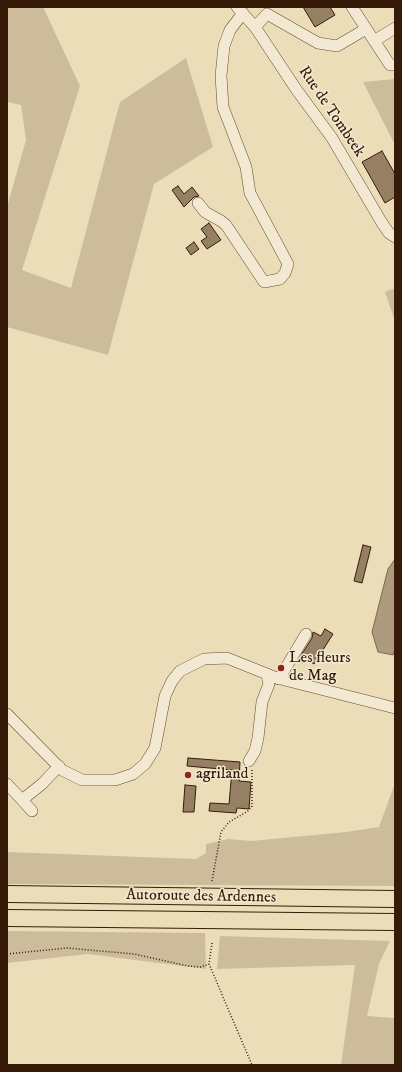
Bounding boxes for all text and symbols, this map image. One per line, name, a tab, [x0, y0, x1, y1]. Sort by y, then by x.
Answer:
street label: Rue de Tombeek	[294, 63, 368, 161]
place label: Les fleurs de Mag	[289, 649, 351, 687]
marker: Les fleurs de Mag	[276, 663, 286, 673]
place label: agriland	[196, 765, 249, 785]
marker: agriland	[183, 770, 193, 780]
street label: Autoroute des Ardennes	[126, 886, 276, 908]

